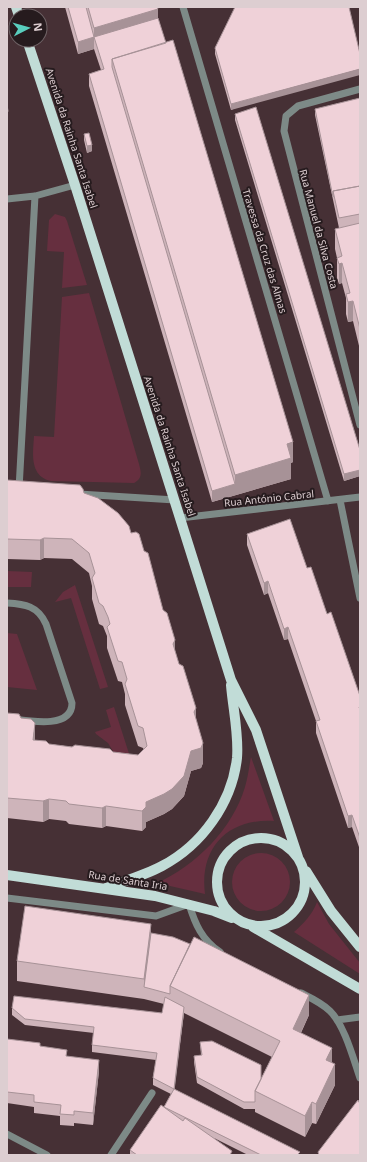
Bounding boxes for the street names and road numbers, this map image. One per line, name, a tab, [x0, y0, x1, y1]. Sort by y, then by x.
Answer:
street label: Avenida da Rainha Santa Isabel	[43, 66, 101, 210]
street label: Rua Manuel da Silva Costa	[296, 168, 342, 290]
street label: Travessa da Cruz das Almas	[239, 187, 291, 315]
street label: Avenida da Rainha Santa Isabel	[141, 374, 199, 518]
street label: Rua António Cabral	[223, 486, 315, 510]
street label: Rua de Santa Iria	[87, 867, 169, 893]

